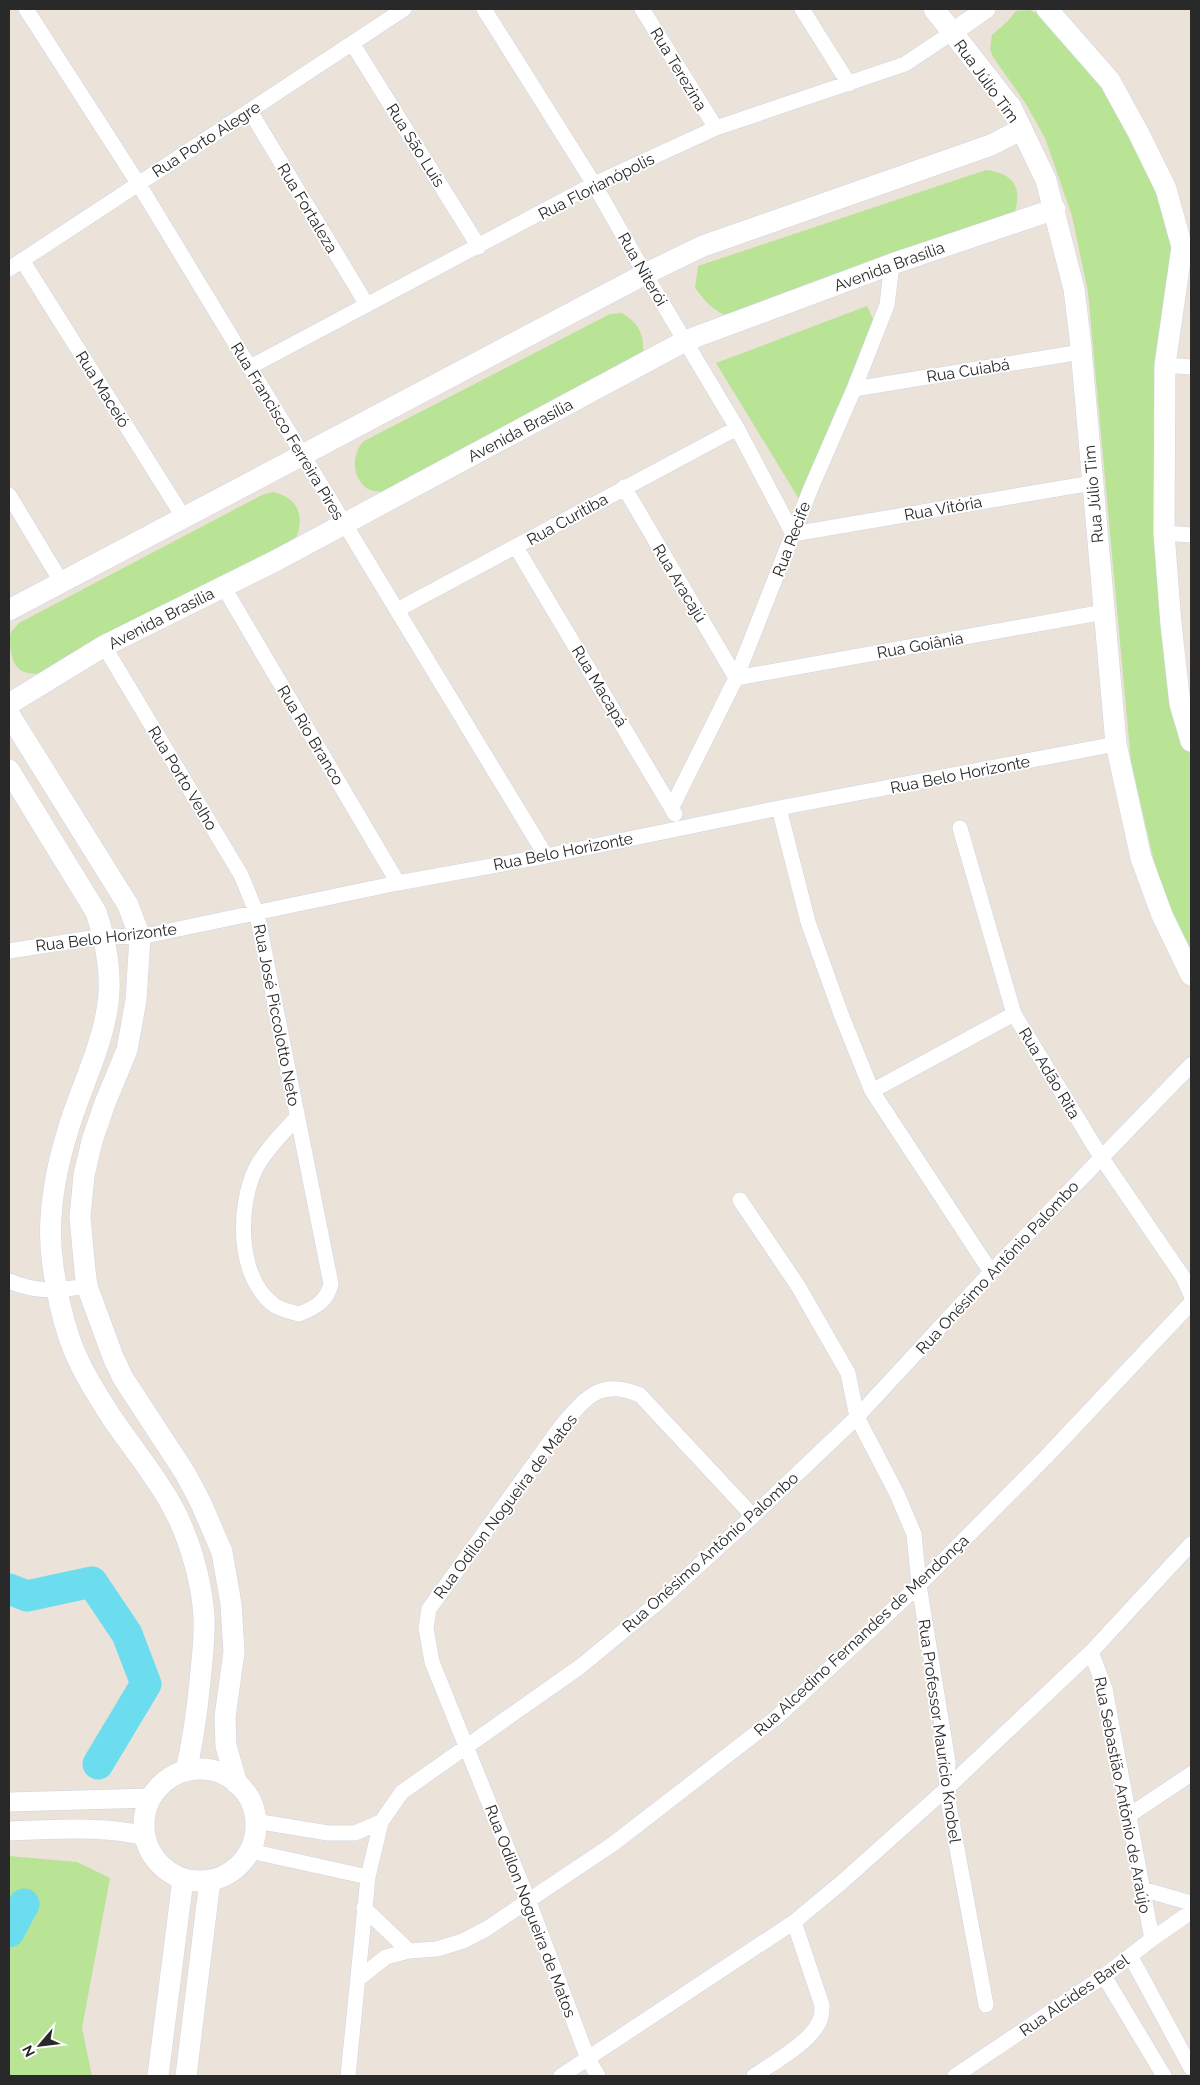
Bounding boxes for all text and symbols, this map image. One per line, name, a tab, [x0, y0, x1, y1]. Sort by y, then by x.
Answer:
street label: Rua Terezina	[646, 24, 711, 114]
street label: Rua Júlio Tim	[950, 36, 1023, 127]
street label: Rua Porto Alegre	[149, 97, 264, 181]
street label: Rua São Luís	[382, 100, 449, 191]
street label: Rua Florianópolis	[535, 149, 658, 224]
street label: Rua Fortaleza	[273, 160, 342, 256]
street label: Rua Niterói	[614, 229, 671, 309]
street label: Avenida Brasília	[831, 238, 947, 295]
street label: Rua Francisco Ferreira Pires	[227, 339, 348, 524]
street label: Rua Maceió	[72, 348, 134, 431]
street label: Rua Cuiabá	[925, 355, 1011, 386]
street label: Avenida Brasília	[464, 395, 576, 466]
street label: Rua Júlio Tim	[1080, 444, 1107, 544]
street label: Rua Curitiba	[523, 489, 611, 549]
street label: Rua Vitória	[903, 492, 984, 525]
street label: Rua Recife	[768, 499, 814, 579]
street label: Rua Aracajú	[649, 541, 710, 626]
street label: Avenida Brasília	[105, 584, 217, 653]
street label: Rua Goiânia	[875, 629, 965, 662]
street label: Rua Macapá	[568, 642, 631, 730]
street label: Rua Rio Branco	[273, 682, 348, 788]
street label: Rua Porto Velho	[144, 723, 221, 834]
street label: Rua Belo Horizonte	[889, 752, 1032, 797]
street label: Rua Belo Horizonte	[492, 829, 635, 874]
street label: Rua Belo Horizonte	[34, 919, 178, 956]
street label: Rua José Piccolotto Neto	[250, 922, 303, 1108]
street label: Rua Adão Rita	[1015, 1024, 1084, 1122]
street label: Rua Onésimo Antônio Palombo	[912, 1177, 1083, 1358]
street label: Rua Odilon Nogueira de Matos	[430, 1410, 581, 1602]
street label: Rua Onésimo Antônio Palombo	[618, 1468, 802, 1636]
street label: Rua Alcedino Fernandes de Mendonça	[750, 1531, 973, 1740]
street label: Rua Professor Maurício Knobel	[914, 1618, 965, 1845]
street label: Rua Sebastião Antônio de Araújo	[1090, 1675, 1155, 1915]
street label: Rua Odilon Nogueira de Matos	[481, 1802, 580, 2020]
street label: Rua Alcides Barel	[1016, 1950, 1133, 2040]
north arrow	[15, 2020, 65, 2070]
text: N	[19, 2043, 38, 2060]

